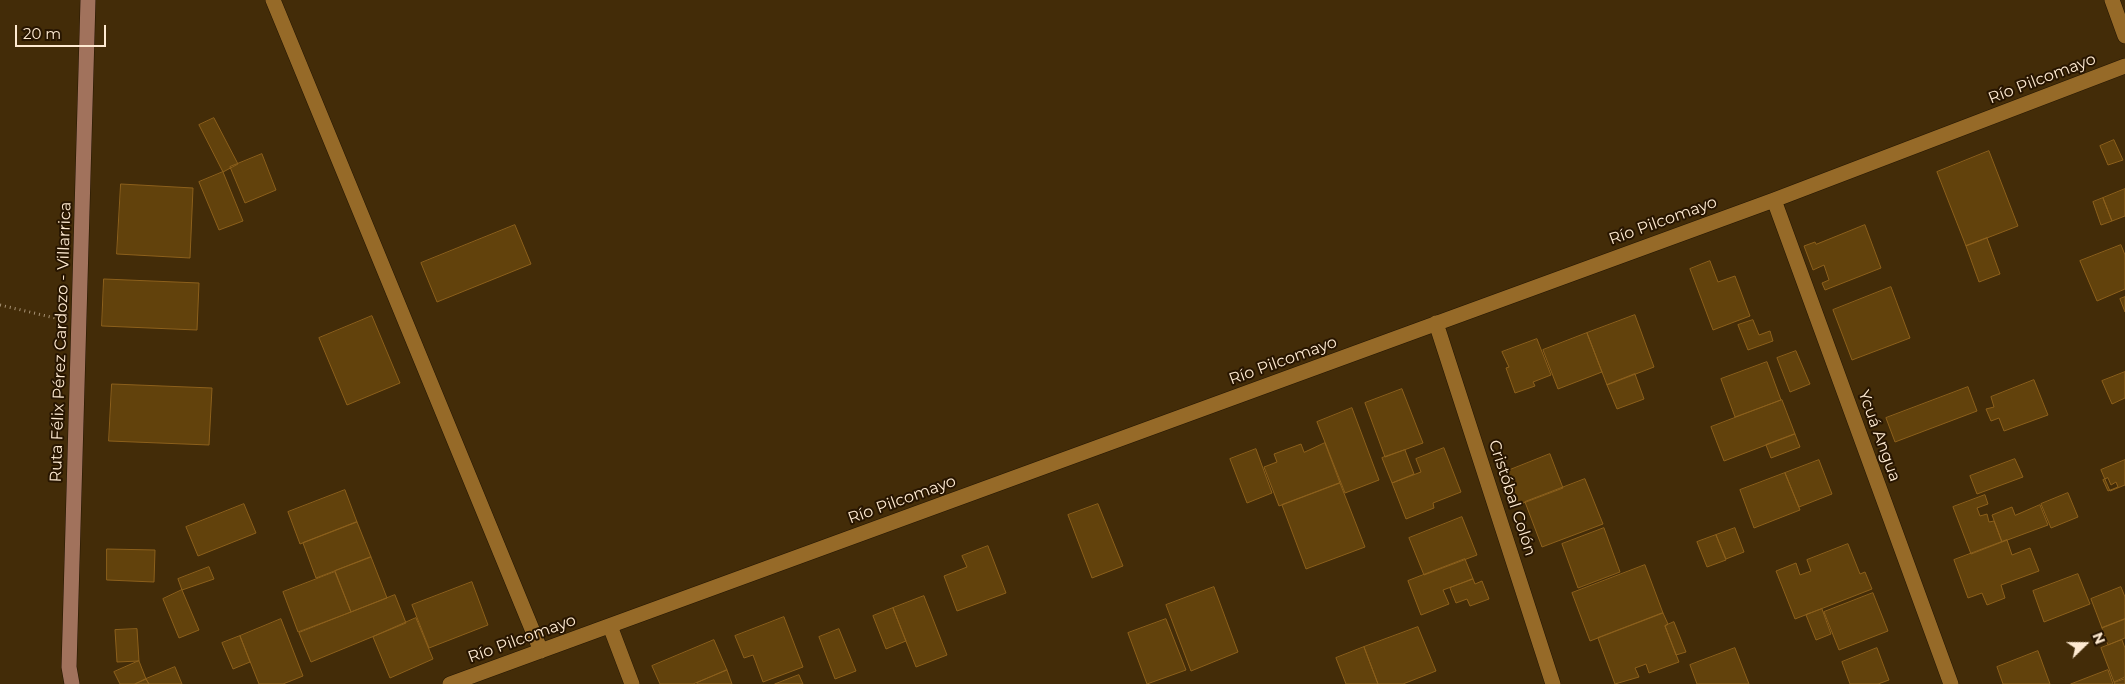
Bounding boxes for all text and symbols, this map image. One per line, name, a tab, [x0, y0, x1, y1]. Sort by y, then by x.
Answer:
scale bar	[18, 15, 109, 47]
text: 20 m	[23, 24, 61, 43]
street label: Río Pilcomayo	[1986, 50, 2098, 108]
street label: Río Pilcomayo	[1606, 193, 1720, 249]
street label: Ruta Félix Pérez Cardozo - Villarrica	[47, 201, 75, 483]
street label: Río Pilcomayo	[1226, 333, 1340, 389]
street label: Ycuá Angua	[1854, 388, 1904, 484]
street label: Cristóbal Colón	[1484, 438, 1540, 558]
street label: Río Pilcomayo	[845, 472, 959, 528]
street label: Río Pilcomayo	[465, 611, 579, 667]
north arrow	[2060, 619, 2110, 669]
text: N	[2088, 630, 2109, 647]

